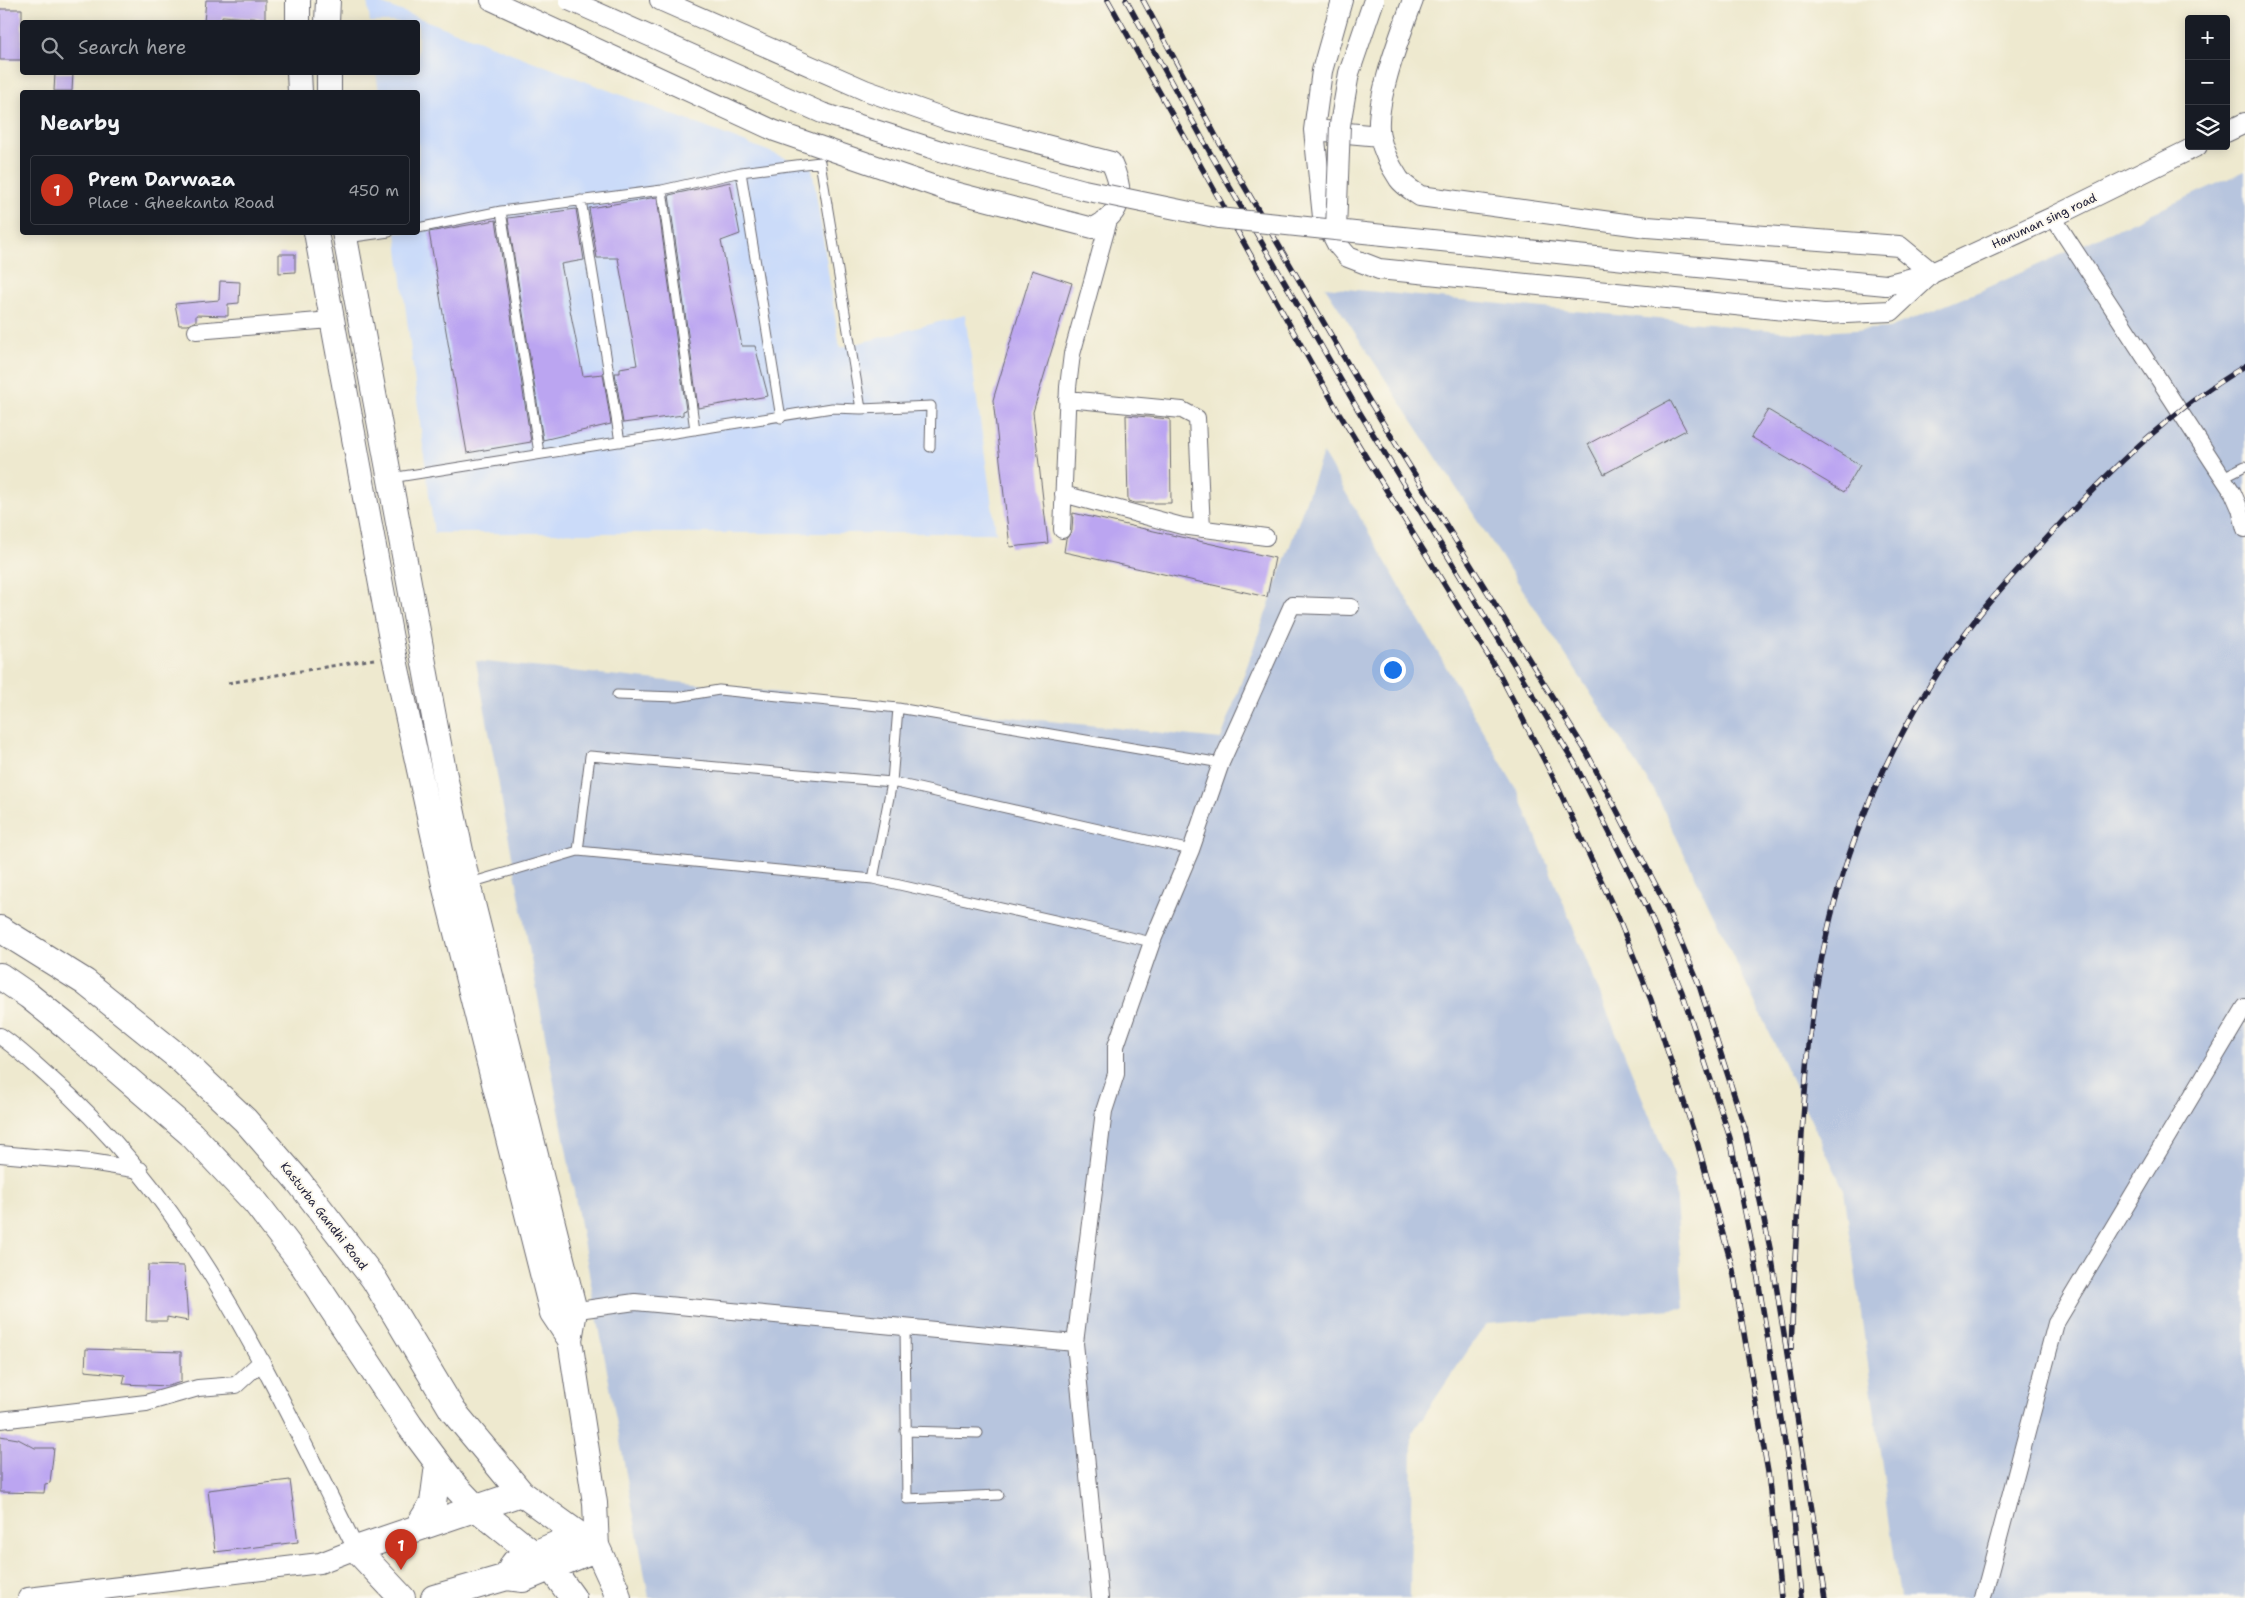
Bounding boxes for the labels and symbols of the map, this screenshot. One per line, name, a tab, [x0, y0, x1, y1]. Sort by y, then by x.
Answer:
street label: Hanuman sing road	[1989, 189, 2100, 252]
your location	[1380, 657, 1406, 683]
street label: Kasturba Gandhi Road	[277, 1159, 371, 1274]
pin: 1	[385, 1529, 417, 1570]

